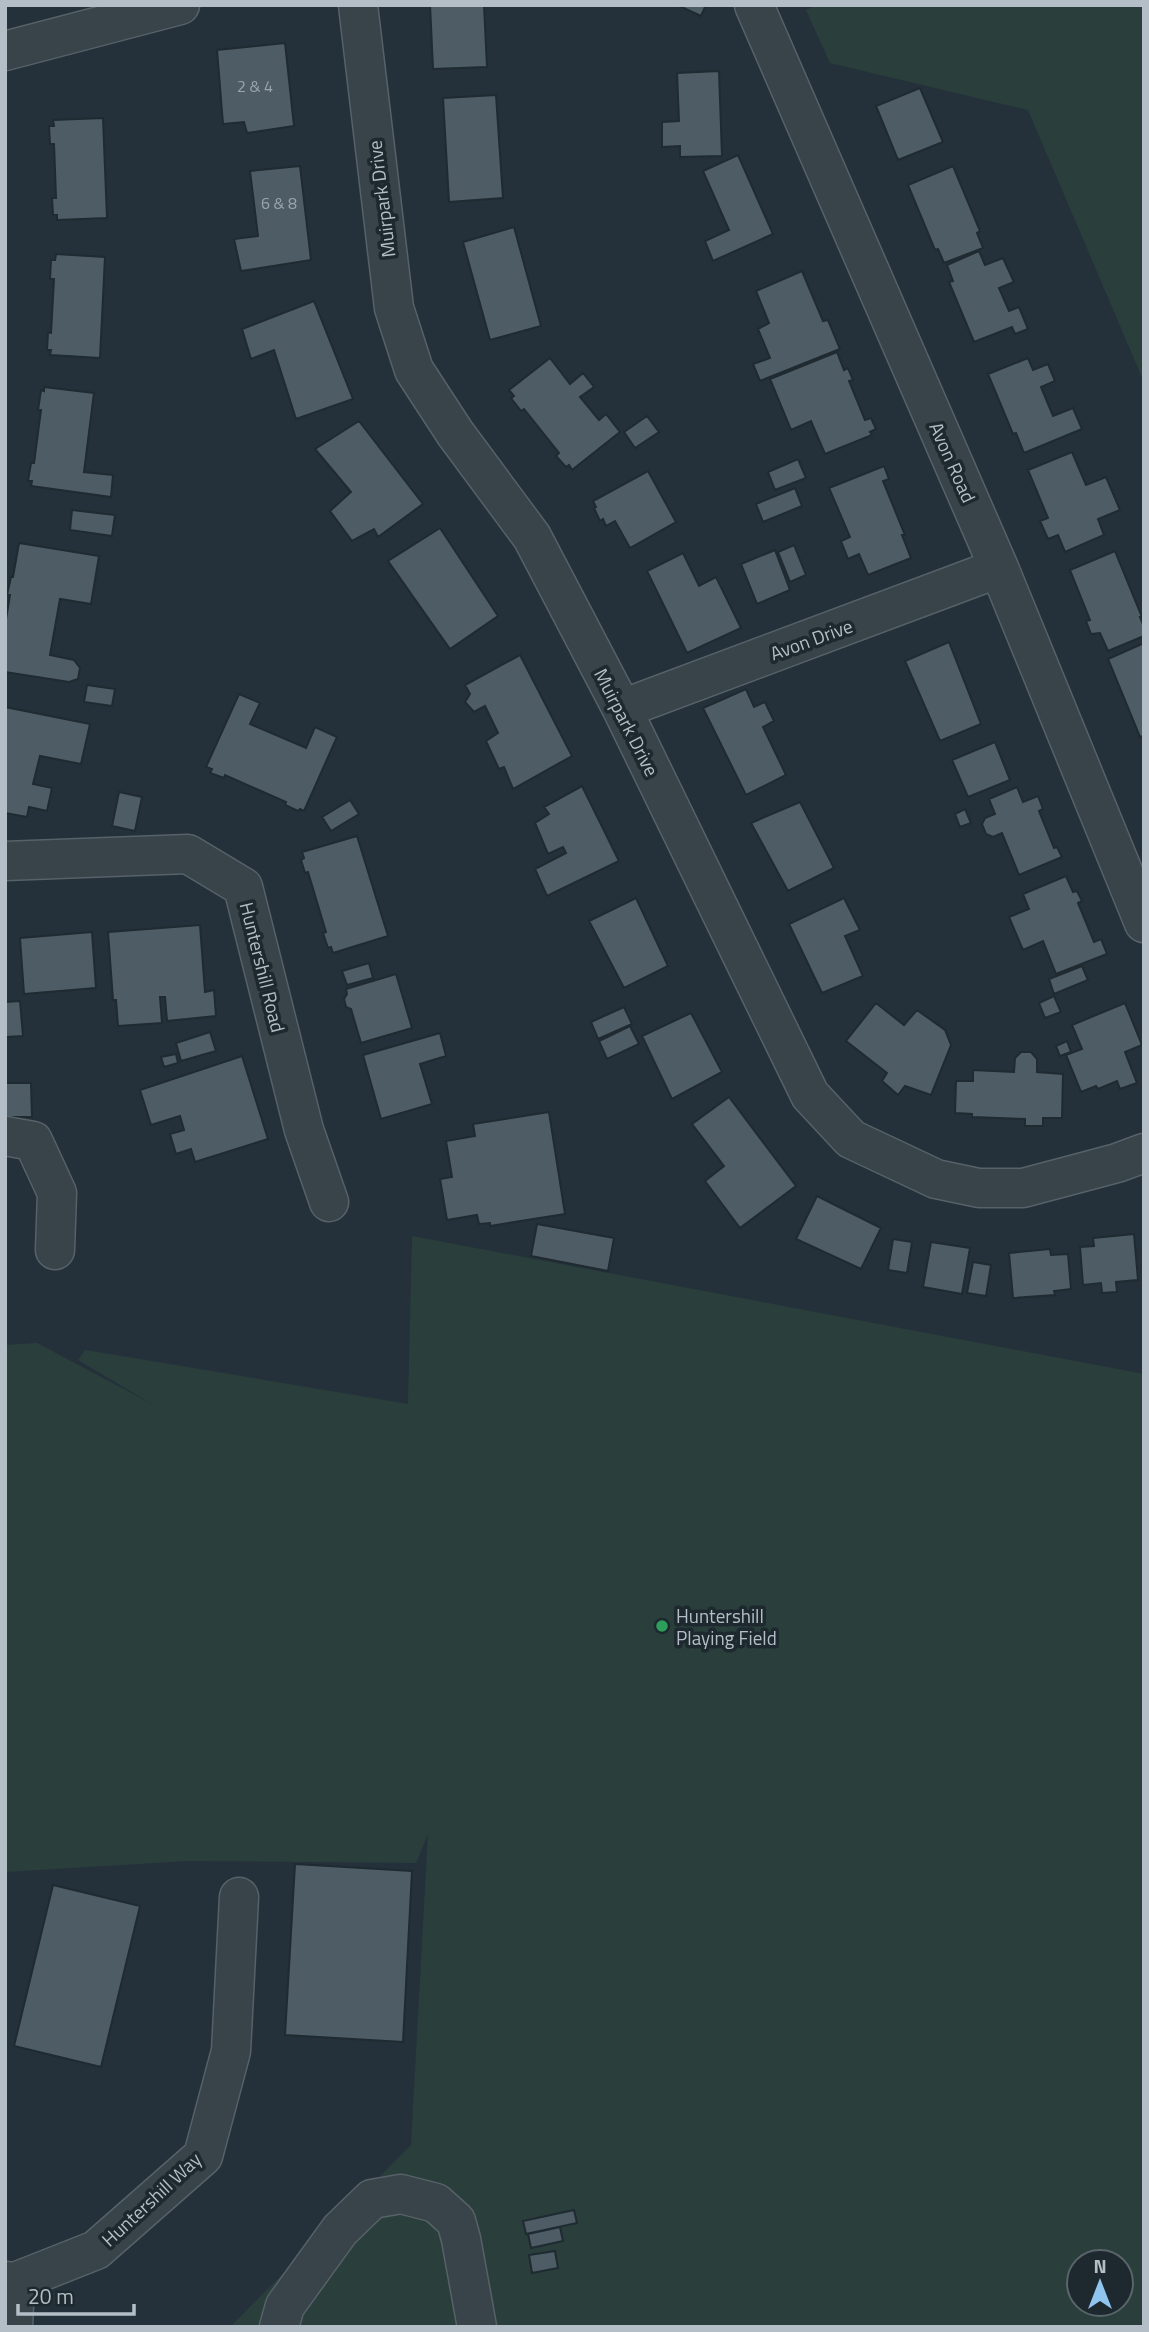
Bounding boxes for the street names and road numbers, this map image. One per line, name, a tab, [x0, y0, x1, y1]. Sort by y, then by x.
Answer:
street label: Muirpark Drive	[359, 139, 403, 259]
street label: Avon Road	[922, 417, 984, 507]
street label: Avon Drive	[766, 611, 856, 667]
street label: Muirpark Drive	[587, 663, 667, 781]
street label: Huntershill Road	[233, 899, 293, 1035]
street label: Huntershill Way	[95, 2145, 207, 2253]

